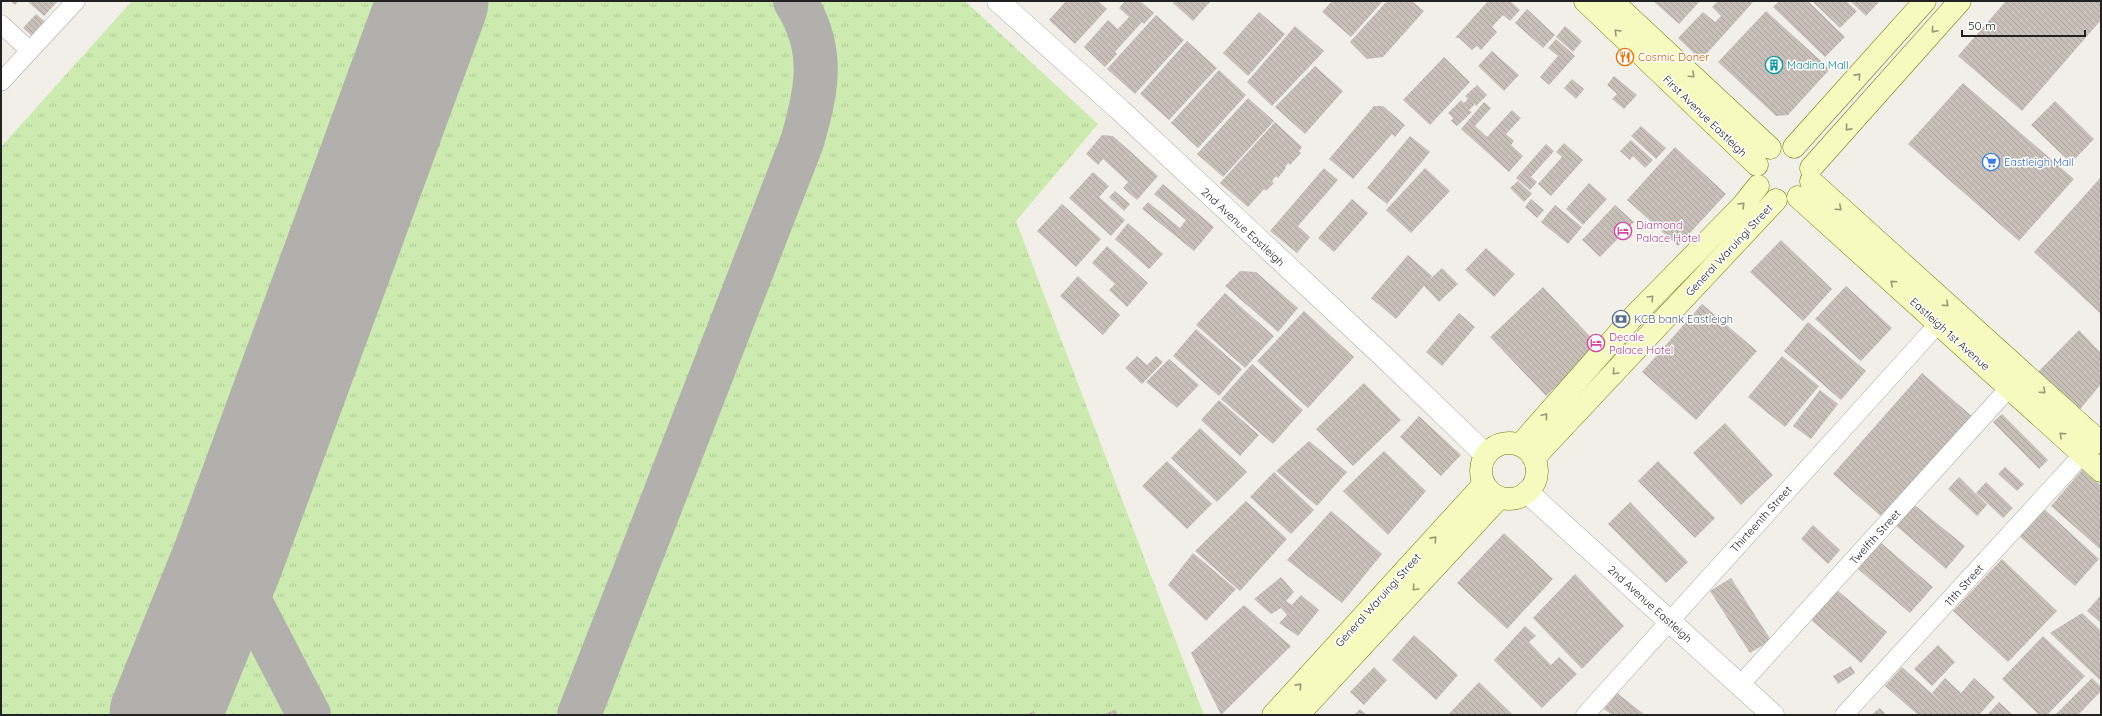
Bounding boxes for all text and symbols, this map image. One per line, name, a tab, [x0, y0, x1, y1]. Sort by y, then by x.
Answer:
scale bar	[1962, 12, 2085, 38]
text: 50 m	[1968, 18, 1996, 33]
one-way arrow	[1931, 25, 1939, 33]
one-way arrow	[1614, 29, 1622, 37]
restaurant icon: Cosmic Doner	[1615, 47, 1635, 67]
place label: Cosmic Doner	[1638, 50, 1710, 64]
building icon: Madina Mall	[1764, 55, 1784, 75]
place label: Madina Mall	[1787, 58, 1849, 72]
one-way arrow	[1687, 70, 1695, 78]
street label: First Avenue Eastleigh	[1660, 72, 1750, 160]
one-way arrow	[1853, 74, 1860, 81]
one-way arrow	[1846, 123, 1853, 130]
supermarket icon: Eastleigh Mall	[1981, 152, 2001, 172]
place label: Eastleigh Mall	[2004, 155, 2074, 169]
street label: 2nd Avenue Eastleigh	[1198, 185, 1288, 269]
street label: General Waruingi Street	[1682, 201, 1776, 299]
one-way arrow	[1737, 202, 1744, 210]
one-way arrow	[1834, 203, 1842, 210]
place label: Diamond Palace Hotel	[1636, 218, 1700, 245]
hotel icon: Diamond Palace Hotel	[1613, 221, 1633, 241]
one-way arrow	[1890, 280, 1898, 287]
one-way arrow	[1646, 295, 1654, 303]
street label: Eastleigh 1st Avenue	[1907, 295, 1993, 373]
one-way arrow	[1941, 299, 1949, 307]
bank icon: KCB bank Eastleigh	[1611, 309, 1631, 329]
place label: KCB bank Eastleigh	[1634, 312, 1733, 326]
place label: Decale Palace Hotel	[1609, 330, 1673, 357]
hotel icon: Decale Palace Hotel	[1586, 333, 1606, 353]
one-way arrow	[1612, 367, 1620, 375]
one-way arrow	[2038, 386, 2046, 394]
one-way arrow	[1541, 413, 1548, 421]
one-way arrow	[2059, 433, 2067, 440]
street label: Thirteenth Street	[1727, 483, 1795, 555]
street label: Twelfth Street	[1847, 506, 1904, 567]
one-way arrow	[1430, 536, 1437, 543]
street label: General Waruingi Street	[1332, 550, 1424, 650]
street label: 11th Street	[1942, 561, 1987, 609]
street label: 2nd Avenue Eastleigh	[1605, 562, 1695, 646]
one-way arrow	[1413, 583, 1420, 591]
one-way arrow	[1295, 683, 1302, 691]

